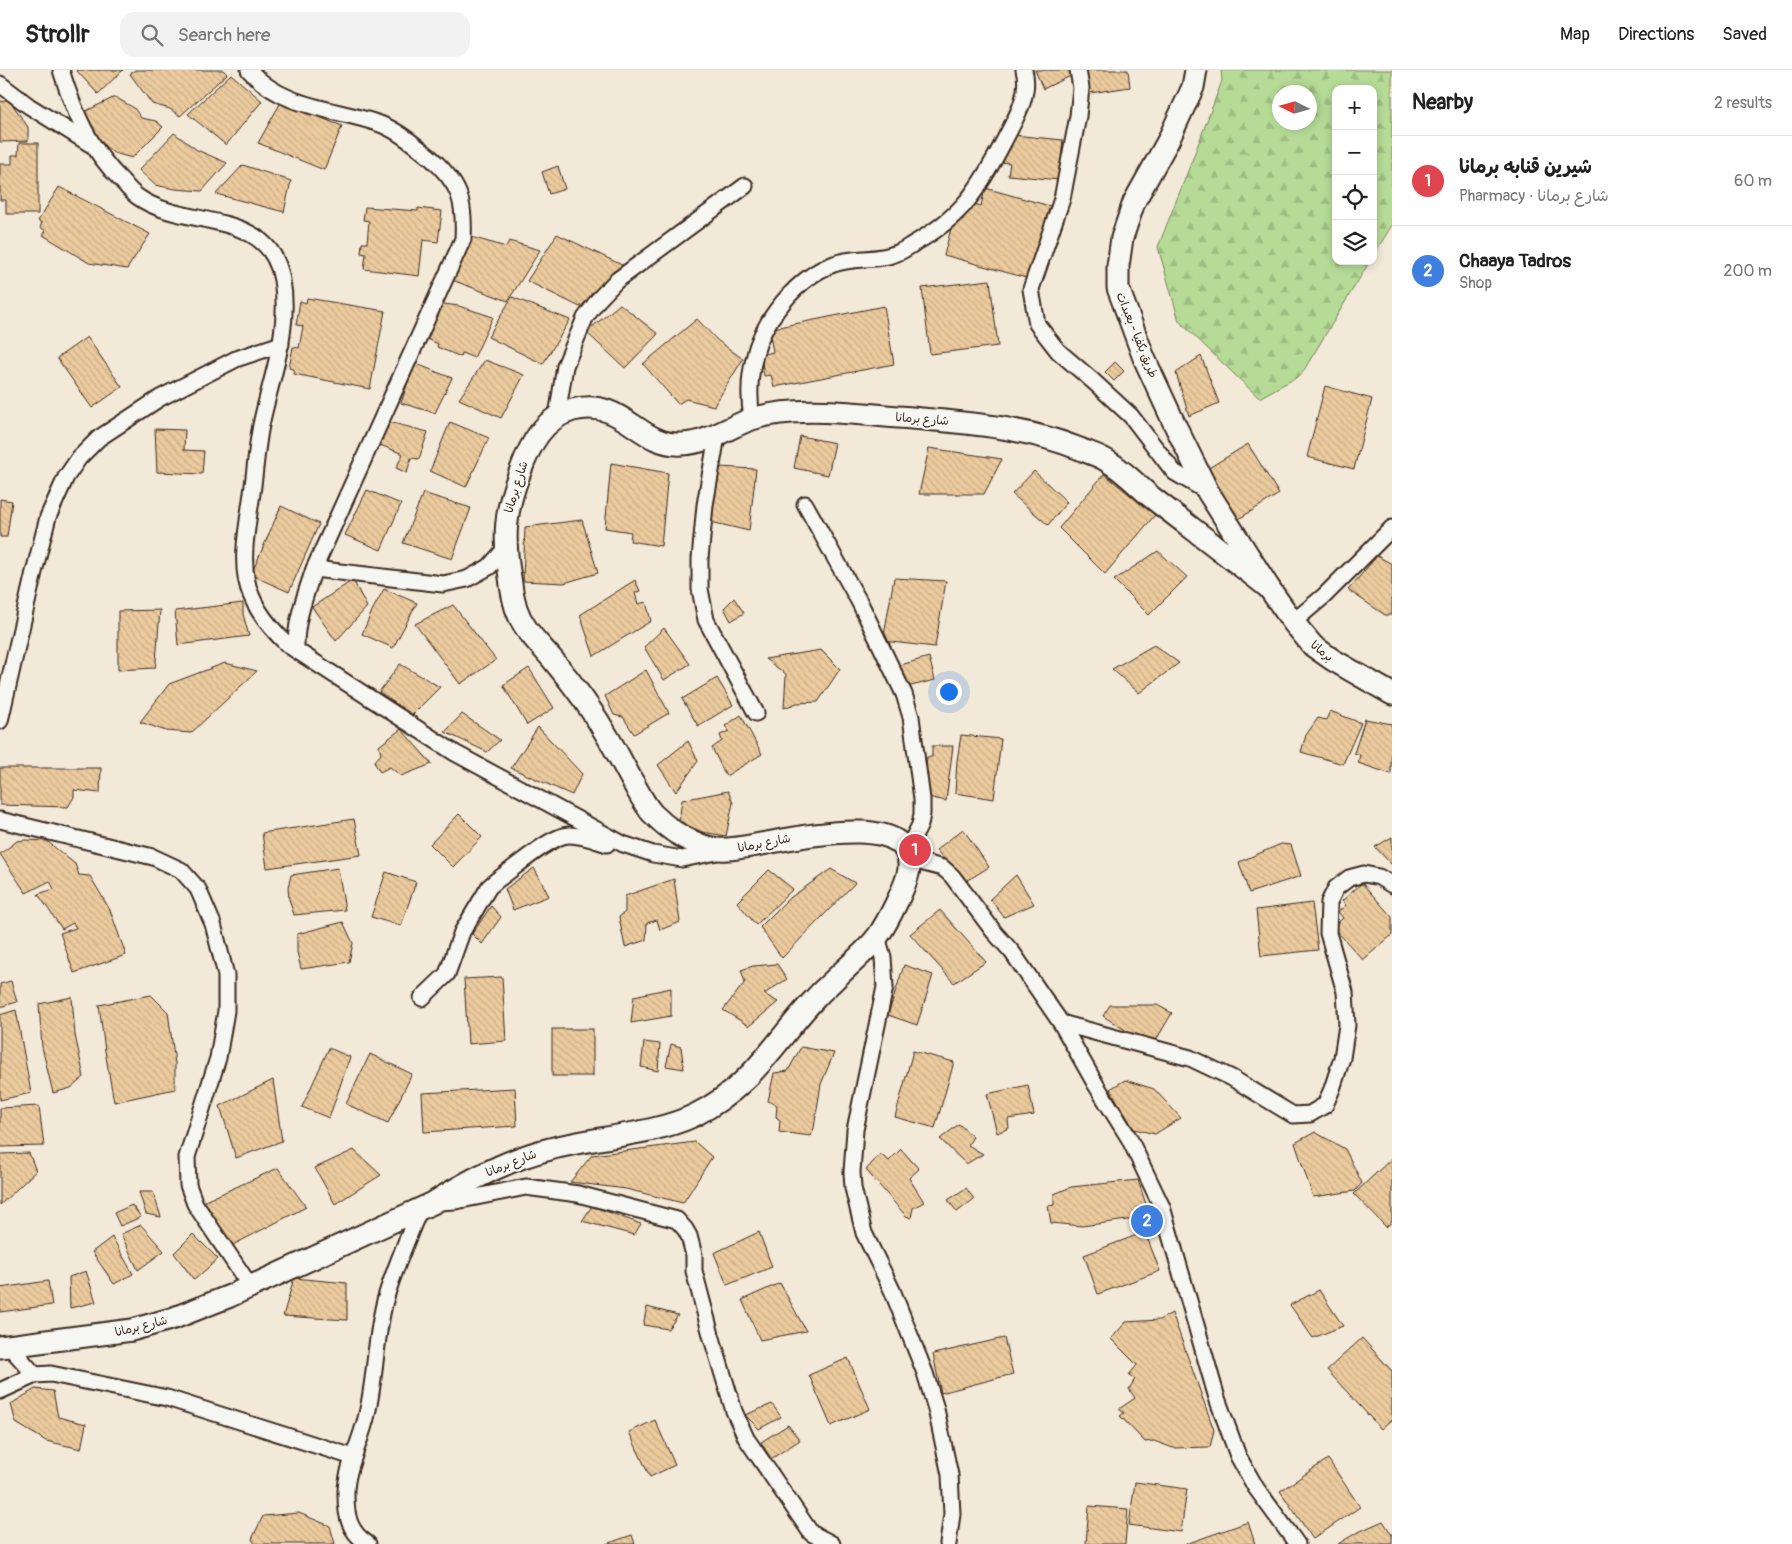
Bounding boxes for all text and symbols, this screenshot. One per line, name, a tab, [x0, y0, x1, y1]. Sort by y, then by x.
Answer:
search box	[120, 12, 470, 57]
text: Strollr	[25, 20, 90, 49]
icon: search	[138, 21, 166, 49]
text: Search here	[178, 23, 270, 47]
text: Map	[1560, 23, 1590, 46]
text: Directions	[1618, 23, 1694, 46]
text: Saved	[1722, 23, 1767, 46]
north arrow	[1272, 85, 1317, 130]
map controls	[1332, 85, 1377, 265]
button: +	[1332, 85, 1377, 130]
text: Nearby	[1412, 89, 1473, 116]
text: 2 results	[1714, 93, 1772, 113]
button: −	[1332, 130, 1377, 175]
text: شيرين قنابه برمانا	[1459, 155, 1592, 179]
text: 1	[1425, 171, 1431, 191]
text: 60 m	[1734, 171, 1772, 191]
button: locate	[1332, 175, 1377, 220]
text: Pharmacy · شارع برمانا	[1459, 186, 1609, 206]
button: layers	[1332, 220, 1377, 265]
text: Chaaya Tadros	[1459, 249, 1571, 273]
text: 2	[1424, 261, 1432, 281]
text: 200 m	[1724, 261, 1772, 281]
text: Shop	[1459, 273, 1492, 293]
street label: طريق بكفيا - بعبدات	[1113, 290, 1161, 380]
street label: شارع برمانا	[895, 410, 949, 430]
street label: شارع برمانا	[501, 459, 532, 515]
street label: برمانا	[1307, 638, 1336, 665]
your location	[936, 679, 962, 705]
street label: شارع برمانا	[736, 831, 792, 857]
pin: 1	[899, 831, 931, 869]
street label: شارع برمانا	[484, 1146, 539, 1181]
pin: 2	[1131, 1202, 1163, 1240]
street label: شارع برمانا	[113, 1313, 169, 1341]

